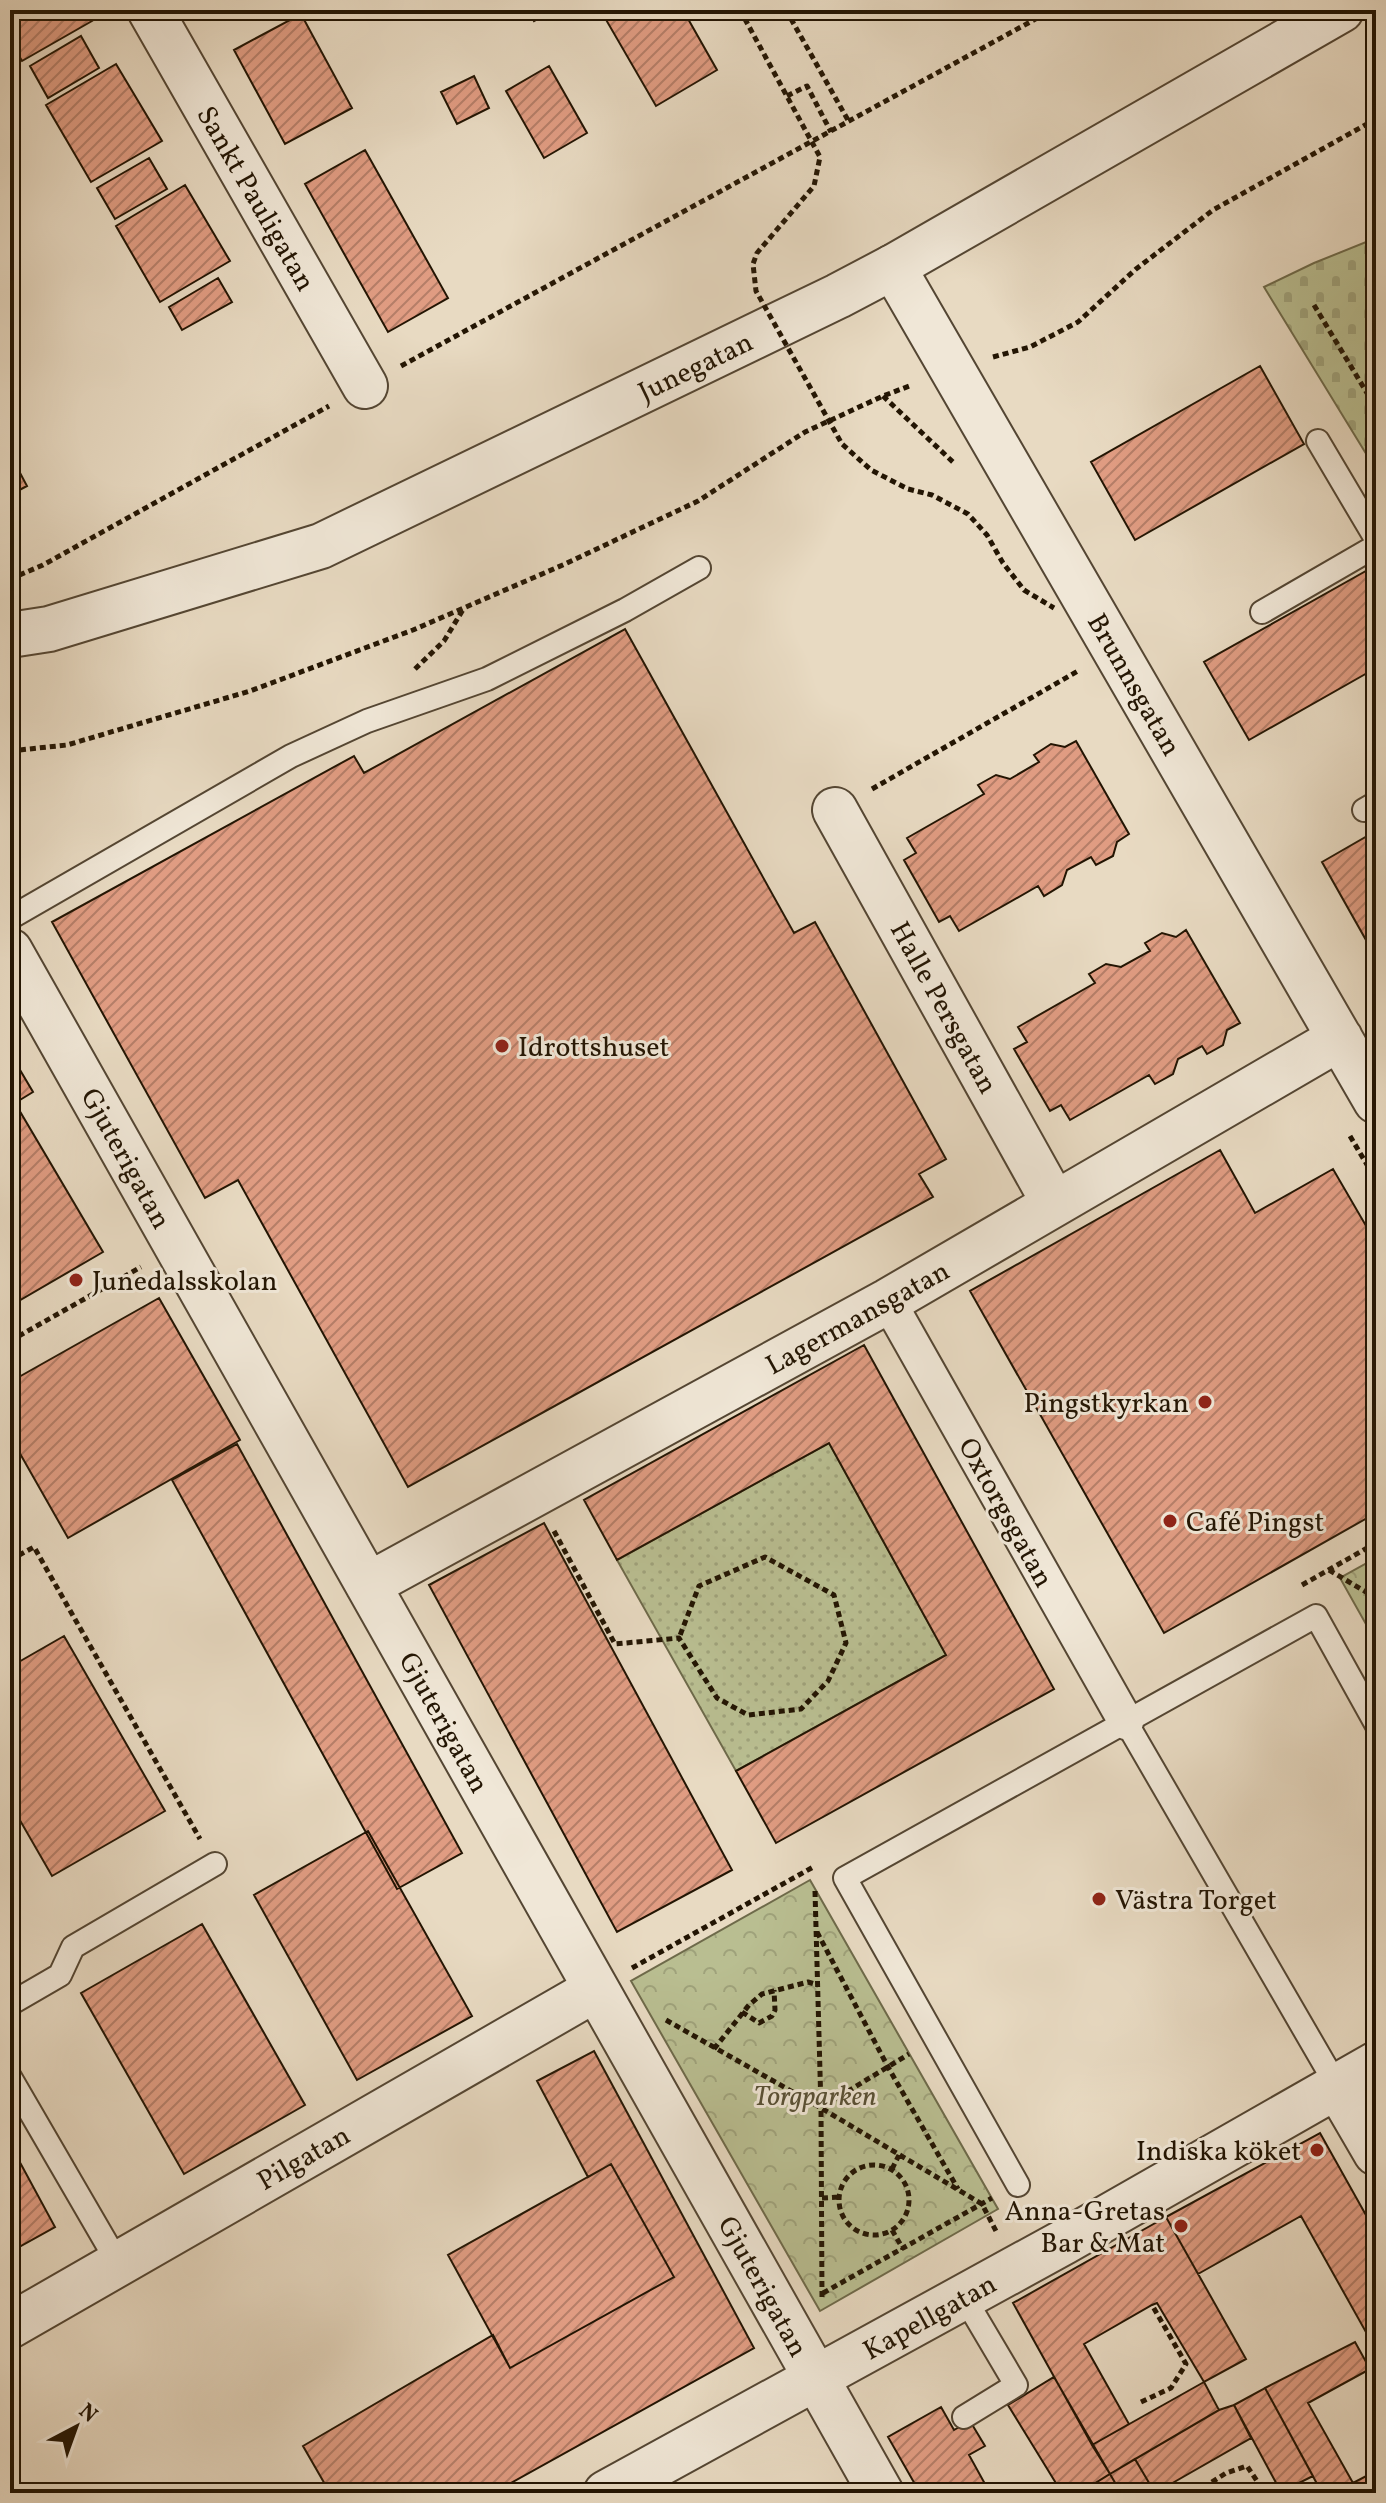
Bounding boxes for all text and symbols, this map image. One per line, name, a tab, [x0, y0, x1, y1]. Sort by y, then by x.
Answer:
street label: Sankt Pauligatan	[186, 99, 324, 299]
street label: Junegatan	[632, 324, 760, 413]
street label: Brunnsgatan	[1076, 607, 1189, 764]
street label: Halle Persgatan	[879, 915, 1006, 1101]
place label: Idrottshuset	[518, 1029, 669, 1068]
marker: Idrottshuset	[493, 1037, 511, 1055]
street label: Gjuterigatan	[70, 1082, 180, 1237]
street label: Lagermansgatan	[759, 1253, 957, 1386]
place label: Junedalsskolan	[92, 1263, 278, 1302]
marker: Junedalsskolan	[67, 1271, 85, 1289]
place label: Pingstkyrkan	[1023, 1385, 1189, 1424]
marker: Pingstkyrkan	[1196, 1393, 1214, 1411]
street label: Oxtorgsgatan	[948, 1431, 1062, 1595]
place label: Café Pingst	[1186, 1504, 1324, 1543]
marker: Café Pingst	[1161, 1512, 1179, 1530]
street label: Gjuterigatan	[388, 1646, 498, 1801]
place label: Västra Torget	[1115, 1882, 1277, 1921]
marker: Västra Torget	[1090, 1890, 1108, 1908]
park label: Torgparken	[753, 2078, 877, 2117]
street label: Pilgatan	[251, 2117, 358, 2201]
place label: Indiska köket	[1136, 2133, 1301, 2172]
marker: Indiska köket	[1308, 2141, 1326, 2159]
place label: Anna-Gretas Bar & Mat	[1004, 2193, 1165, 2264]
street label: Gjuterigatan	[707, 2210, 817, 2365]
marker: Anna-Gretas Bar & Mat	[1172, 2217, 1190, 2235]
street label: Kapellgatan	[856, 2265, 1004, 2371]
north arrow	[36, 2387, 116, 2467]
text: N	[71, 2397, 104, 2431]

